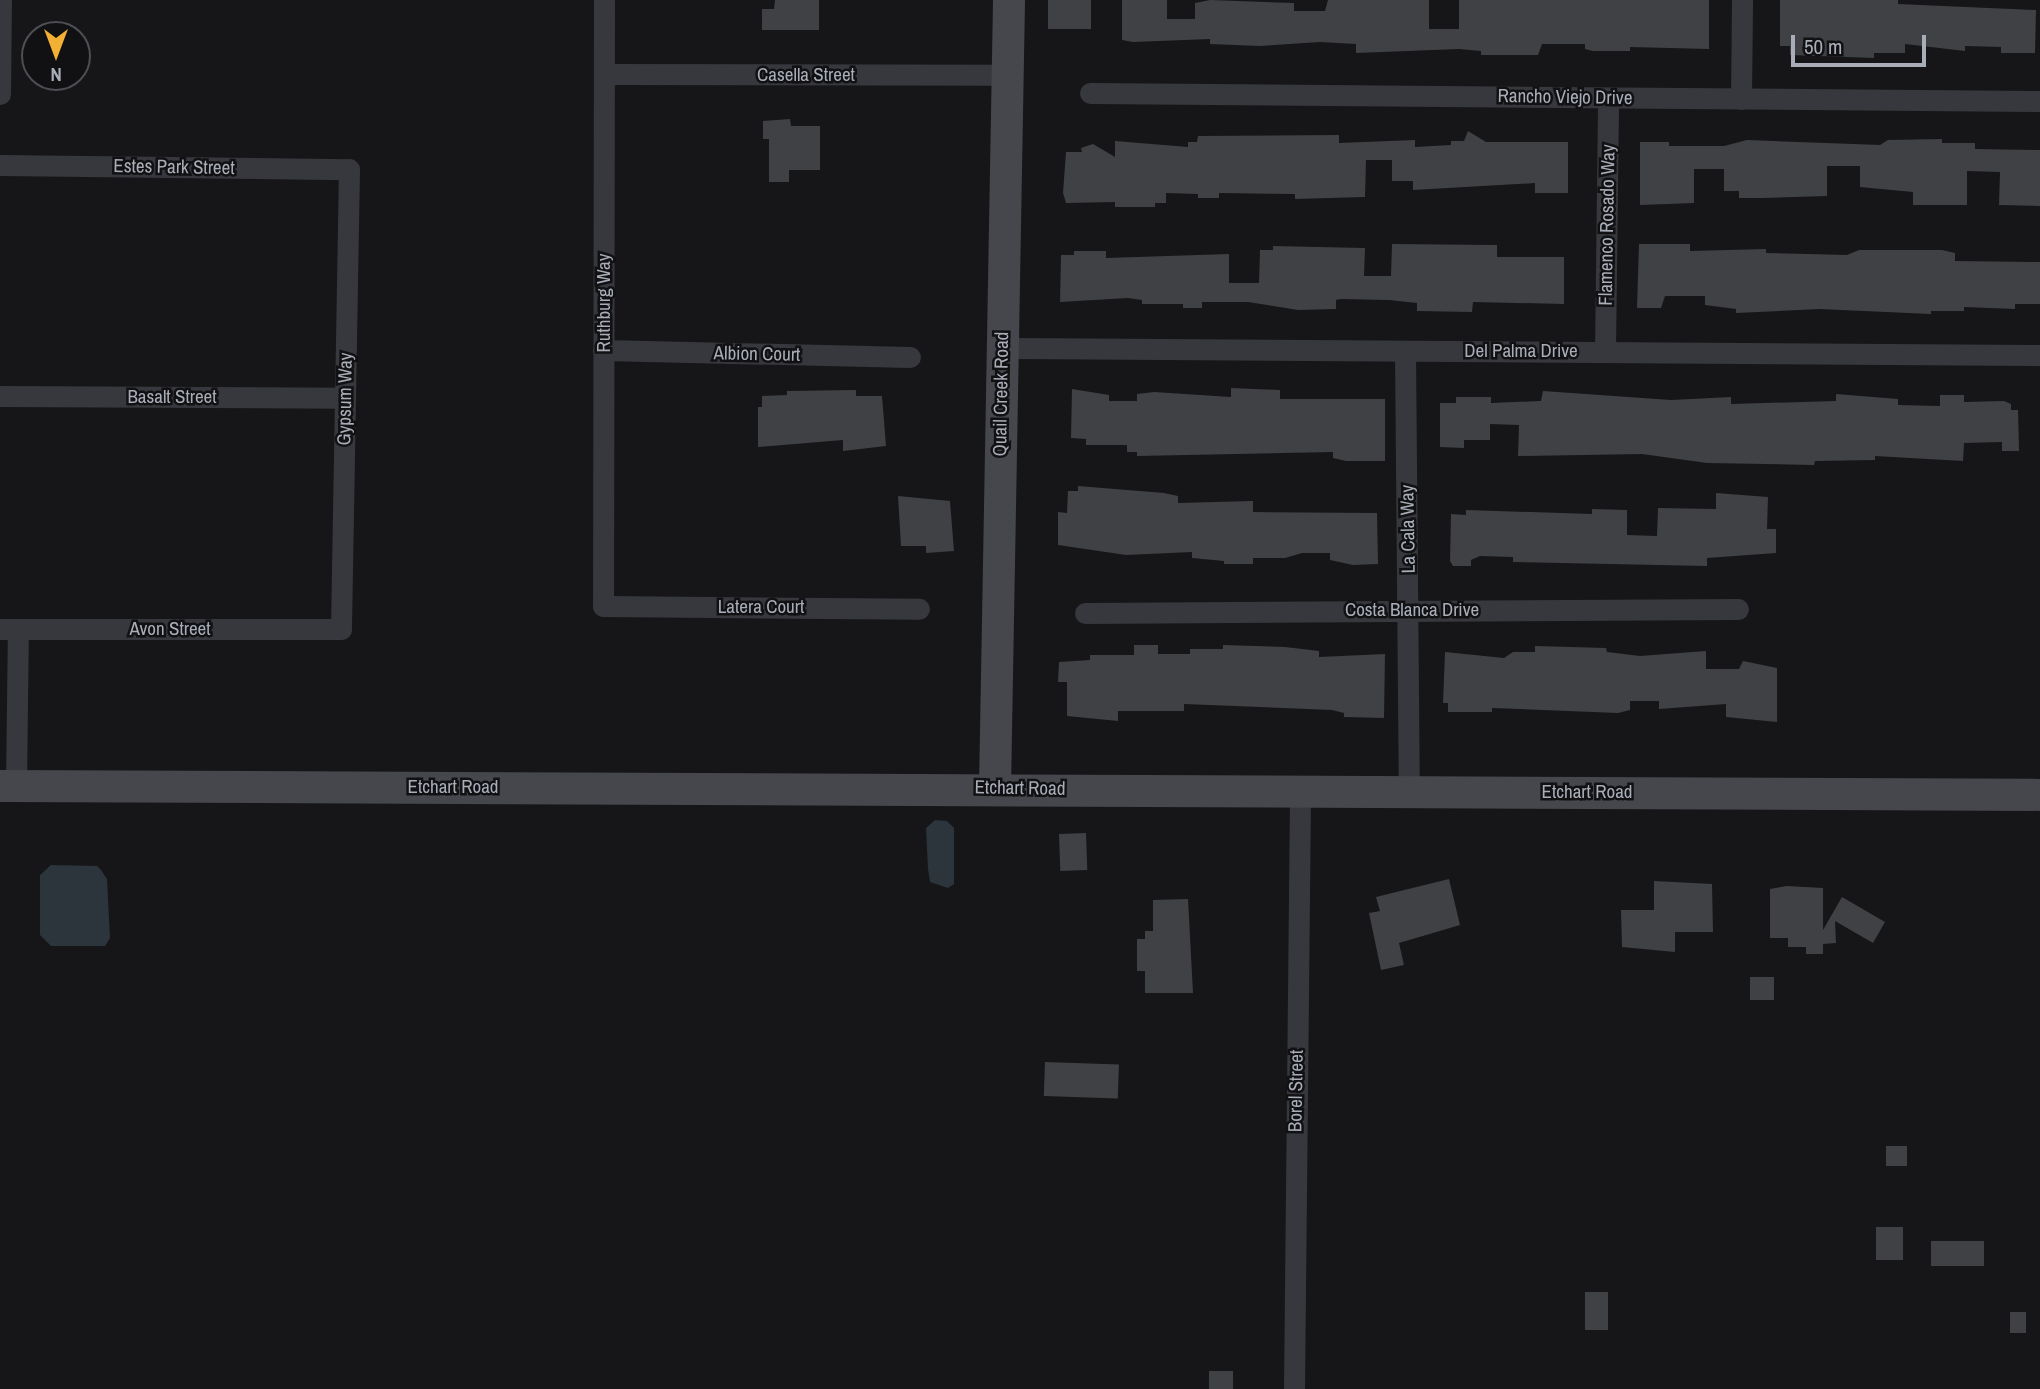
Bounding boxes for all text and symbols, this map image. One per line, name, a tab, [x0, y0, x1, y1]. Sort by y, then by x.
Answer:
north arrow	[21, 21, 91, 91]
scale bar	[1795, 21, 1930, 65]
text: 50 m	[1804, 32, 1842, 61]
text: N	[50, 62, 62, 88]
street label: Casella Street	[757, 64, 855, 86]
street label: Rancho Viejo Drive	[1497, 84, 1633, 110]
street label: Flamenco Rosado Way	[1594, 144, 1620, 306]
street label: Estes Park Street	[113, 155, 235, 179]
street label: Ruthburg Way	[593, 253, 615, 353]
street label: Quail Creek Road	[989, 331, 1013, 457]
street label: Del Palma Drive	[1464, 340, 1578, 362]
street label: Albion Court	[714, 342, 800, 366]
street label: Gypsum Way	[333, 352, 357, 446]
street label: Basalt Street	[127, 386, 217, 408]
street label: La Cala Way	[1396, 484, 1420, 574]
street label: Latera Court	[718, 596, 804, 618]
street label: Costa Blanca Drive	[1345, 599, 1479, 621]
street label: Avon Street	[129, 618, 211, 640]
street label: Etchart Road	[408, 776, 498, 798]
street label: Etchart Road	[974, 776, 1066, 800]
street label: Etchart Road	[1542, 781, 1632, 803]
street label: Borel Street	[1284, 1050, 1308, 1132]

